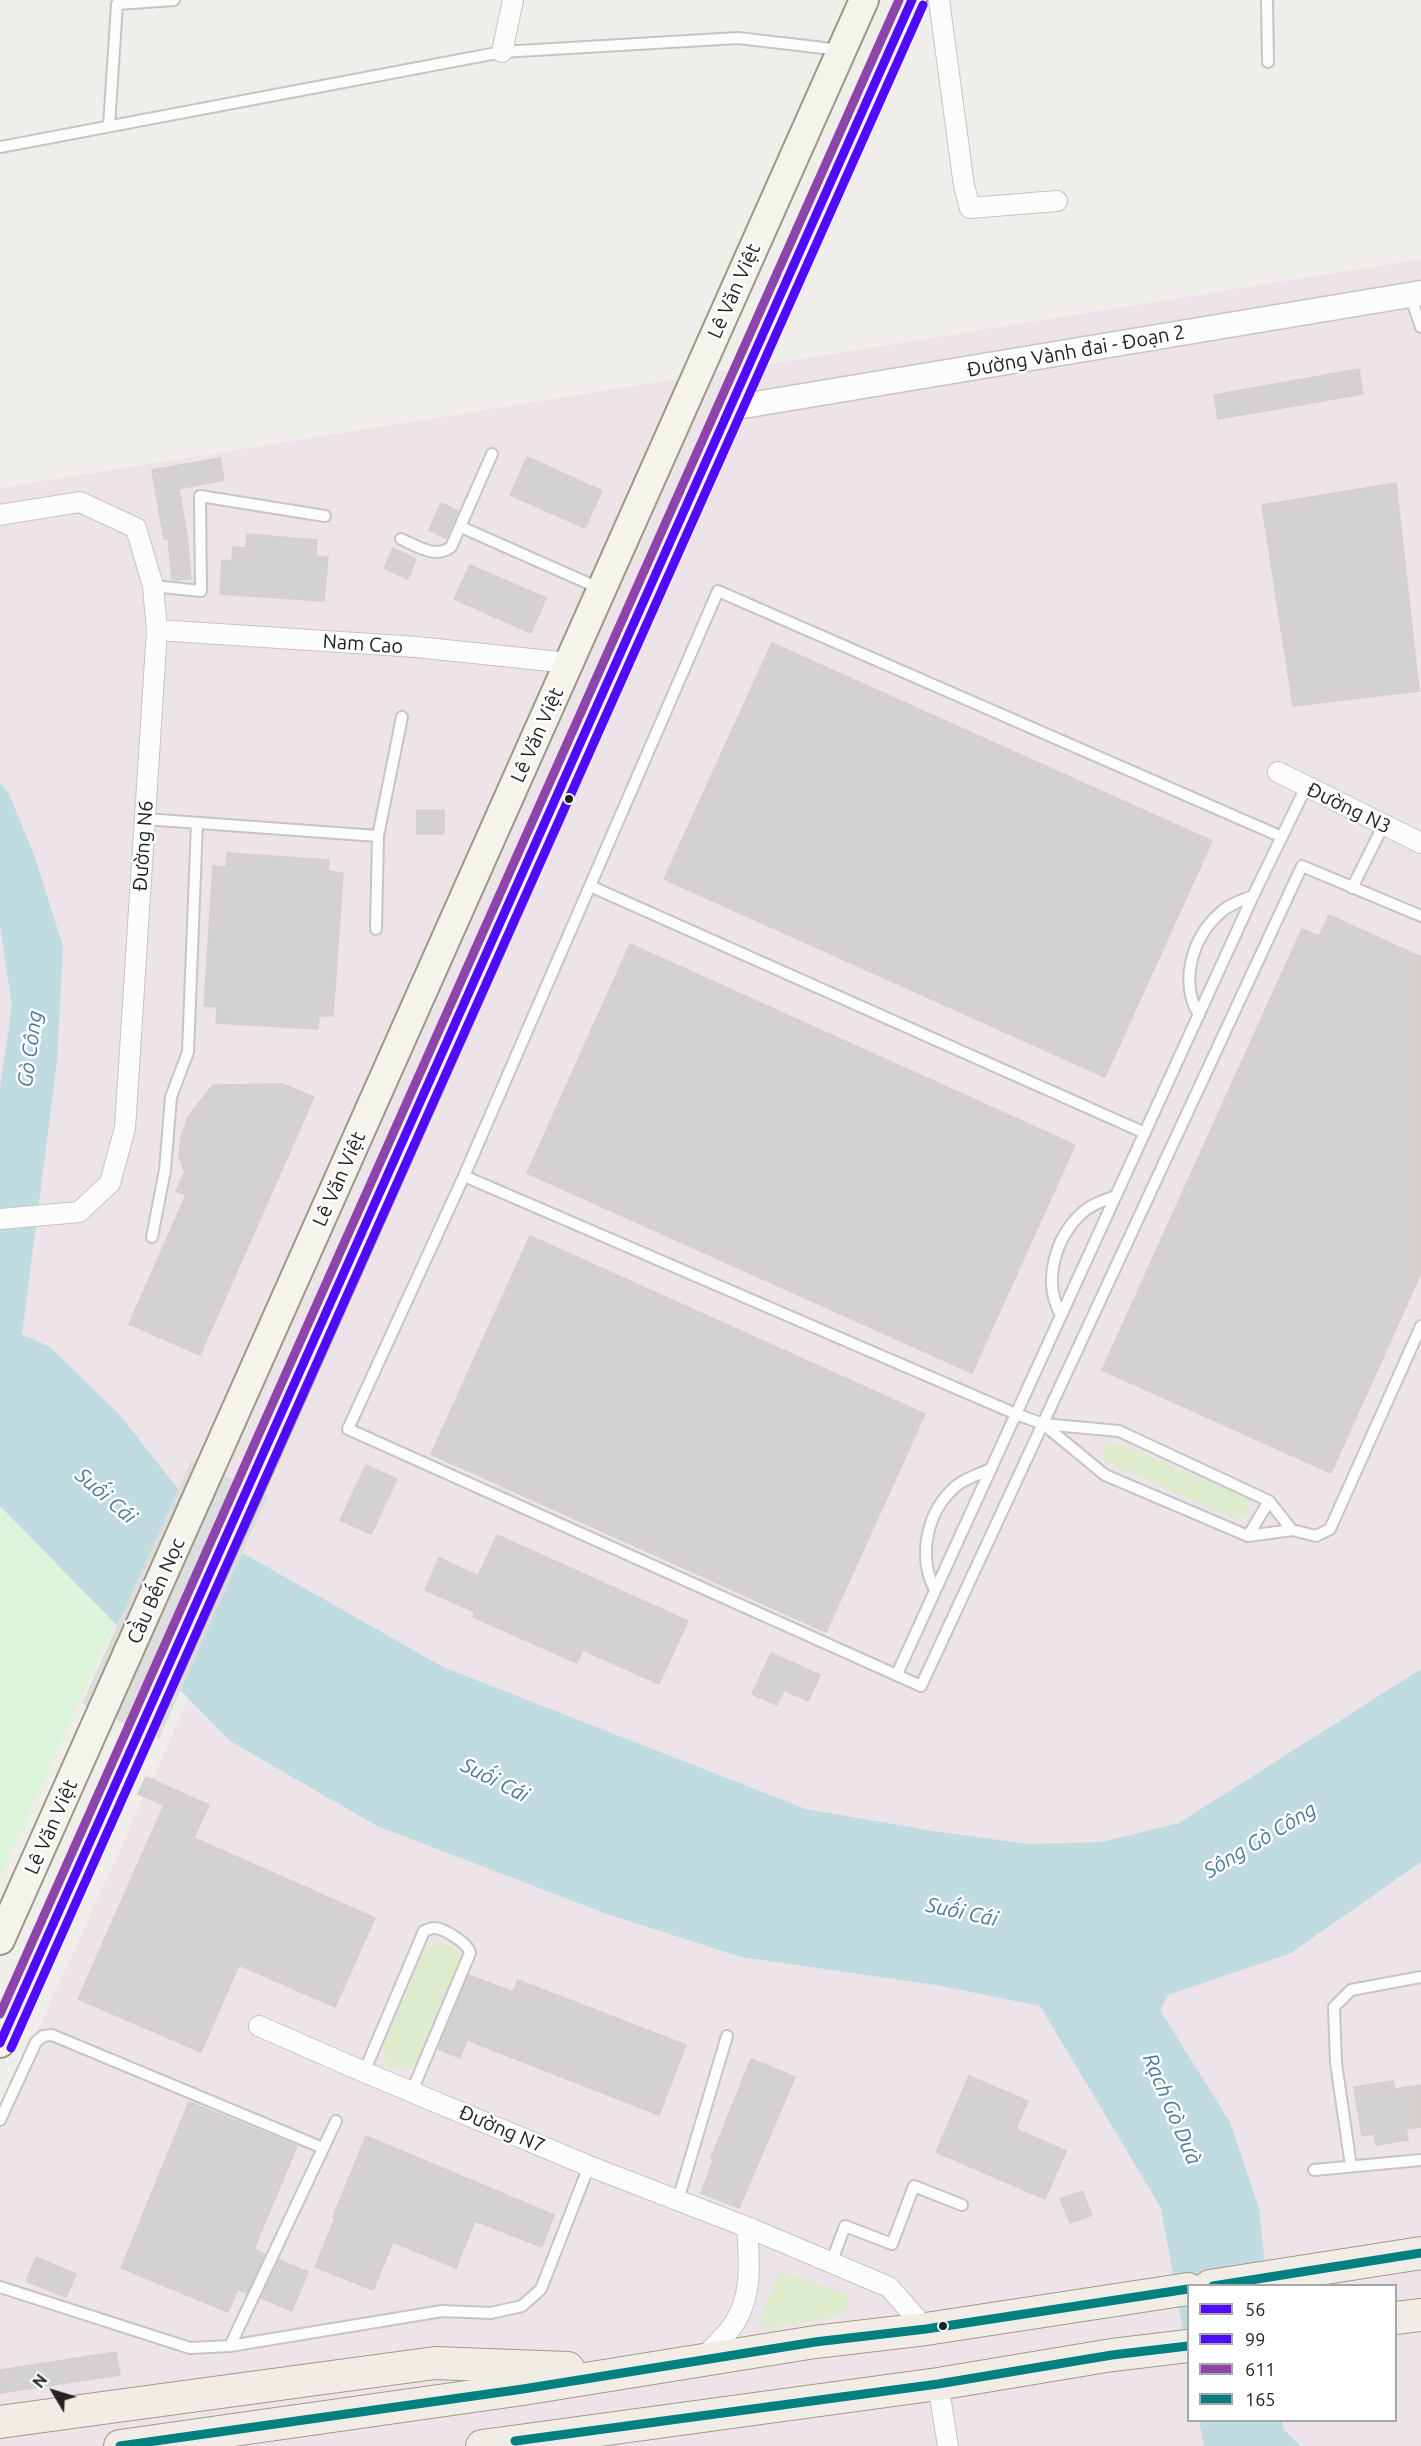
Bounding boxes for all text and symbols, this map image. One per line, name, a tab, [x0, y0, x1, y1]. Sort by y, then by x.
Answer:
street label: Lê Văn Việt	[702, 240, 766, 342]
street label: Đường Vành đai - Đoạn 2	[965, 320, 1187, 382]
street label: Nam Cao	[322, 629, 404, 659]
street label: Lê Văn Việt	[505, 684, 569, 786]
street label: Đường N3	[1303, 777, 1395, 839]
unlabelled marker	[563, 793, 575, 805]
street label: Đường N6	[128, 800, 158, 892]
water label: Gò Công	[12, 1009, 48, 1089]
street label: Lê Văn Việt	[307, 1128, 371, 1230]
water label: Suối Cái	[70, 1463, 142, 1529]
street label: Cầu Bến Nọc	[122, 1534, 190, 1648]
water label: Suối Cái	[457, 1752, 533, 1808]
street label: Lê Văn Việt	[19, 1776, 83, 1878]
water label: Sông Gò Công	[1199, 1797, 1321, 1883]
water label: Suối Cái	[924, 1892, 1000, 1932]
water label: Rạch Gò Dừa	[1137, 2050, 1207, 2168]
street label: Đường N7	[455, 2100, 549, 2158]
legend	[1187, 2284, 1397, 2422]
text: 56	[1245, 2299, 1265, 2319]
unlabelled marker	[937, 2320, 949, 2332]
text: 99	[1245, 2329, 1265, 2349]
text: 611	[1245, 2359, 1275, 2379]
north arrow	[24, 2362, 84, 2422]
text: N	[29, 2371, 51, 2391]
text: 165	[1245, 2389, 1275, 2409]

